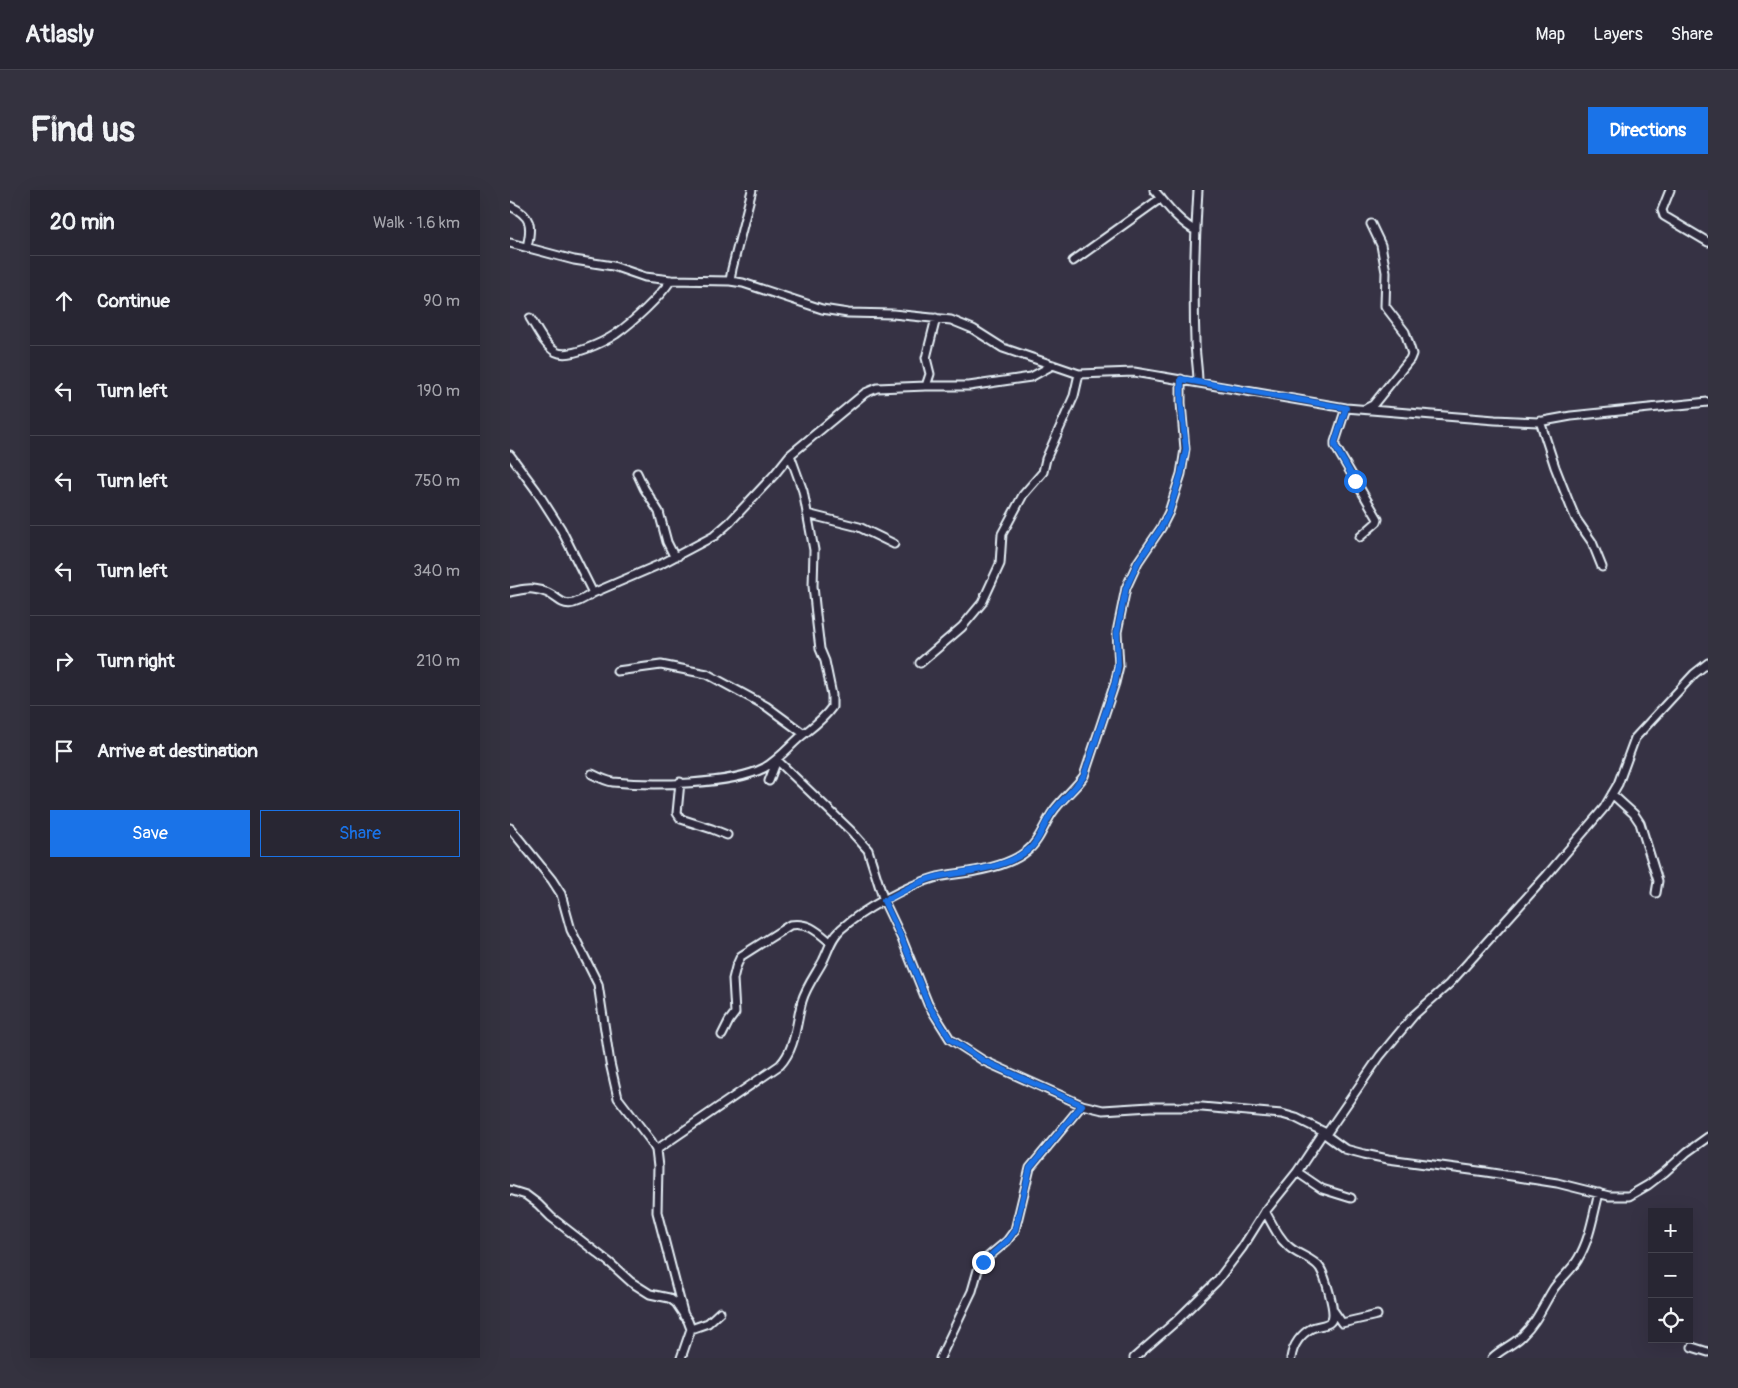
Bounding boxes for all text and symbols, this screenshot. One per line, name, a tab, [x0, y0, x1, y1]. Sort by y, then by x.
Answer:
text: Atlasly	[25, 20, 94, 49]
text: Map	[1536, 23, 1565, 46]
text: Layers	[1593, 23, 1643, 46]
text: Share	[1671, 23, 1713, 46]
button: Directions	[1588, 107, 1708, 154]
text: Find us	[30, 108, 135, 152]
text: 20 min	[50, 209, 115, 236]
text: Walk · 1.6 km	[373, 213, 460, 233]
icon: ahead	[50, 287, 78, 315]
text: Continue	[97, 289, 170, 313]
text: 90 m	[423, 291, 460, 311]
icon: left	[50, 377, 78, 405]
text: Turn left	[97, 379, 167, 403]
text: 190 m	[417, 381, 460, 401]
icon: left	[50, 467, 78, 495]
text: Turn left	[97, 469, 167, 493]
route start	[1344, 470, 1367, 493]
text: 750 m	[414, 471, 460, 491]
icon: left	[50, 557, 78, 585]
text: Turn left	[97, 559, 167, 583]
text: 340 m	[413, 561, 460, 581]
icon: right	[50, 647, 78, 675]
text: Turn right	[97, 649, 175, 673]
text: 210 m	[416, 651, 460, 671]
icon: arrive	[50, 737, 78, 765]
text: Arrive at destination	[97, 739, 258, 763]
button: Save	[50, 810, 250, 857]
button: Share	[260, 810, 460, 857]
map controls	[1648, 1208, 1693, 1343]
button: +	[1648, 1208, 1693, 1253]
route end	[972, 1251, 995, 1274]
button: −	[1648, 1253, 1693, 1298]
button: locate	[1648, 1298, 1693, 1343]

